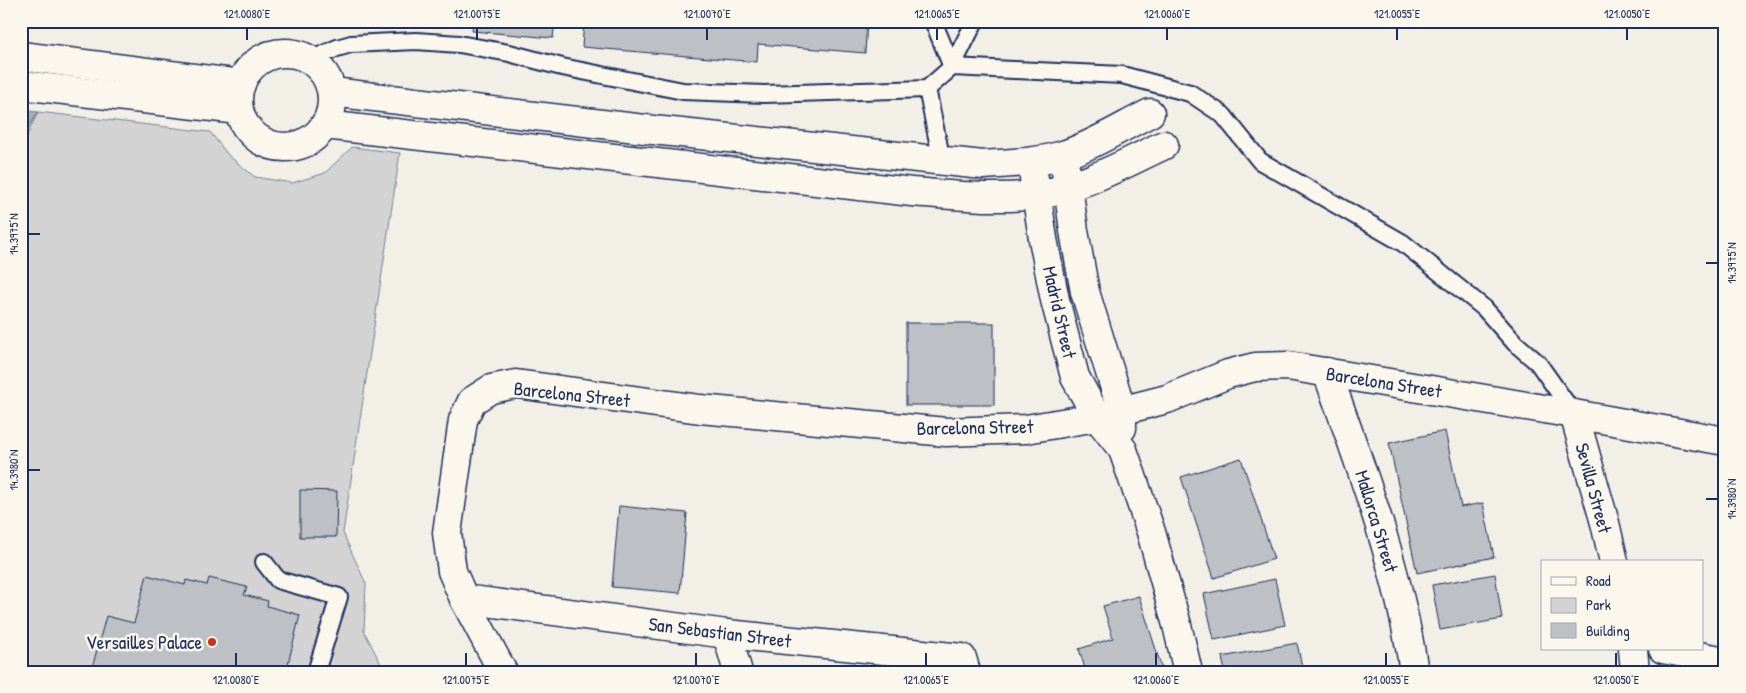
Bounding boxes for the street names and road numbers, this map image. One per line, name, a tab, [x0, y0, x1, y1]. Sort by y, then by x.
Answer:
street label: Madrid Street	[1037, 263, 1083, 361]
street label: Barcelona Street	[1324, 360, 1444, 404]
street label: Barcelona Street	[513, 375, 632, 413]
street label: Barcelona Street	[916, 413, 1034, 441]
street label: Sevilla Street	[1569, 440, 1619, 536]
street label: Mallorca Street	[1349, 467, 1405, 576]
street label: San Sebastian Street	[647, 610, 793, 654]

